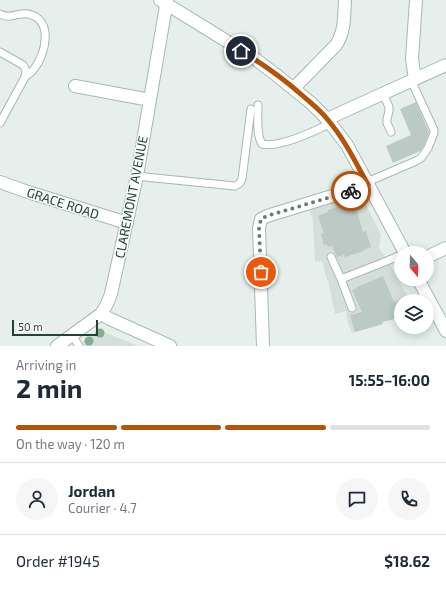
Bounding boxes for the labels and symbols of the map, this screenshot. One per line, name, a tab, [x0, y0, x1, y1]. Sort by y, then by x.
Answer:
pin	[224, 34, 258, 68]
street label: CLAREMONT AVENUE	[111, 134, 151, 260]
courier	[331, 171, 371, 211]
street label: GRACE ROAD	[25, 184, 101, 222]
north arrow	[394, 246, 434, 286]
pin	[244, 255, 278, 289]
scale bar	[12, 318, 98, 337]

